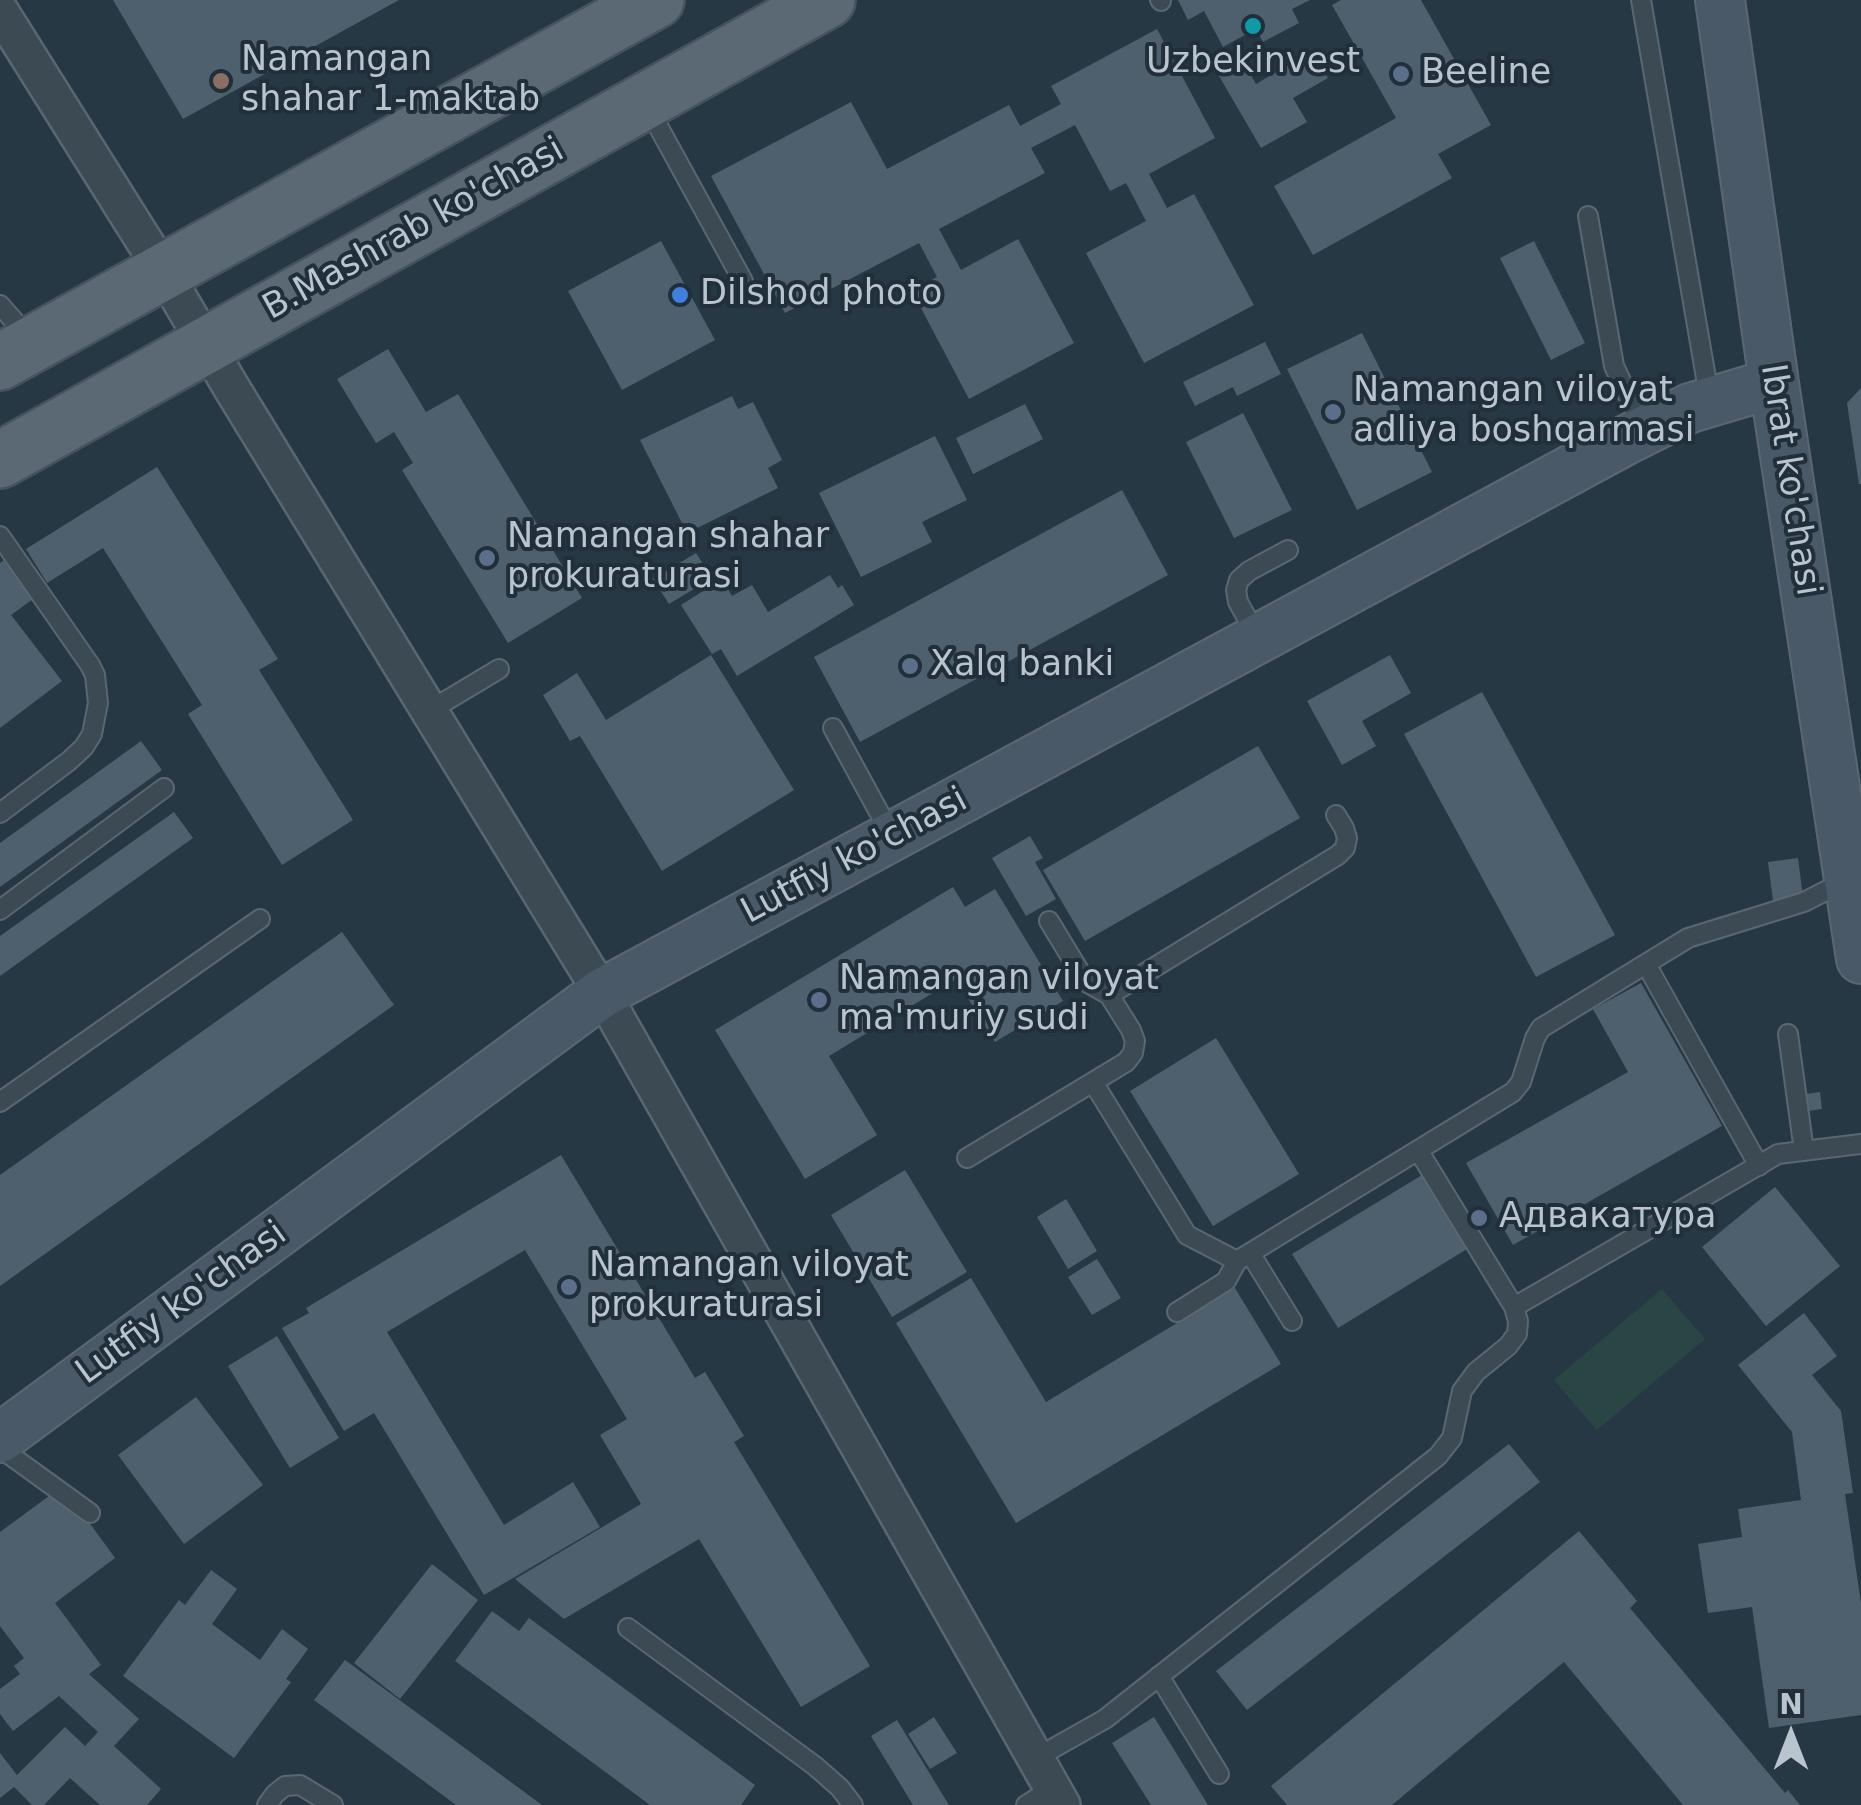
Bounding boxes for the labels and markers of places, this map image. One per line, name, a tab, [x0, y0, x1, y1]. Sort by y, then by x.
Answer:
marker: Uzbekinvest	[1242, 15, 1264, 37]
place label: Namangan shahar 1-maktab	[241, 40, 540, 122]
place label: Uzbekinvest	[1146, 42, 1360, 84]
place label: Beeline	[1421, 53, 1551, 95]
marker: Beeline	[1390, 63, 1412, 85]
marker: Namangan shahar 1-maktab	[210, 70, 232, 92]
place label: Dilshod photo	[700, 274, 943, 316]
marker: Dilshod photo	[669, 284, 691, 306]
place label: Namangan viloyat adliya boshqarmasi	[1353, 371, 1694, 453]
marker: Namangan viloyat adliya boshqarmasi	[1322, 401, 1344, 423]
place label: Namangan shahar prokuraturasi	[507, 517, 829, 599]
marker: Namangan shahar prokuraturasi	[476, 547, 498, 569]
place label: Xalq banki	[930, 645, 1114, 687]
marker: Xalq banki	[899, 655, 921, 677]
place label: Namangan viloyat ma'muriy sudi	[839, 959, 1159, 1041]
marker: Namangan viloyat ma'muriy sudi	[808, 989, 830, 1011]
place label: Адвакатура	[1499, 1197, 1717, 1239]
marker: Адвакатура	[1468, 1207, 1490, 1229]
place label: Namangan viloyat prokuraturasi	[589, 1246, 909, 1328]
marker: Namangan viloyat prokuraturasi	[558, 1276, 580, 1298]

